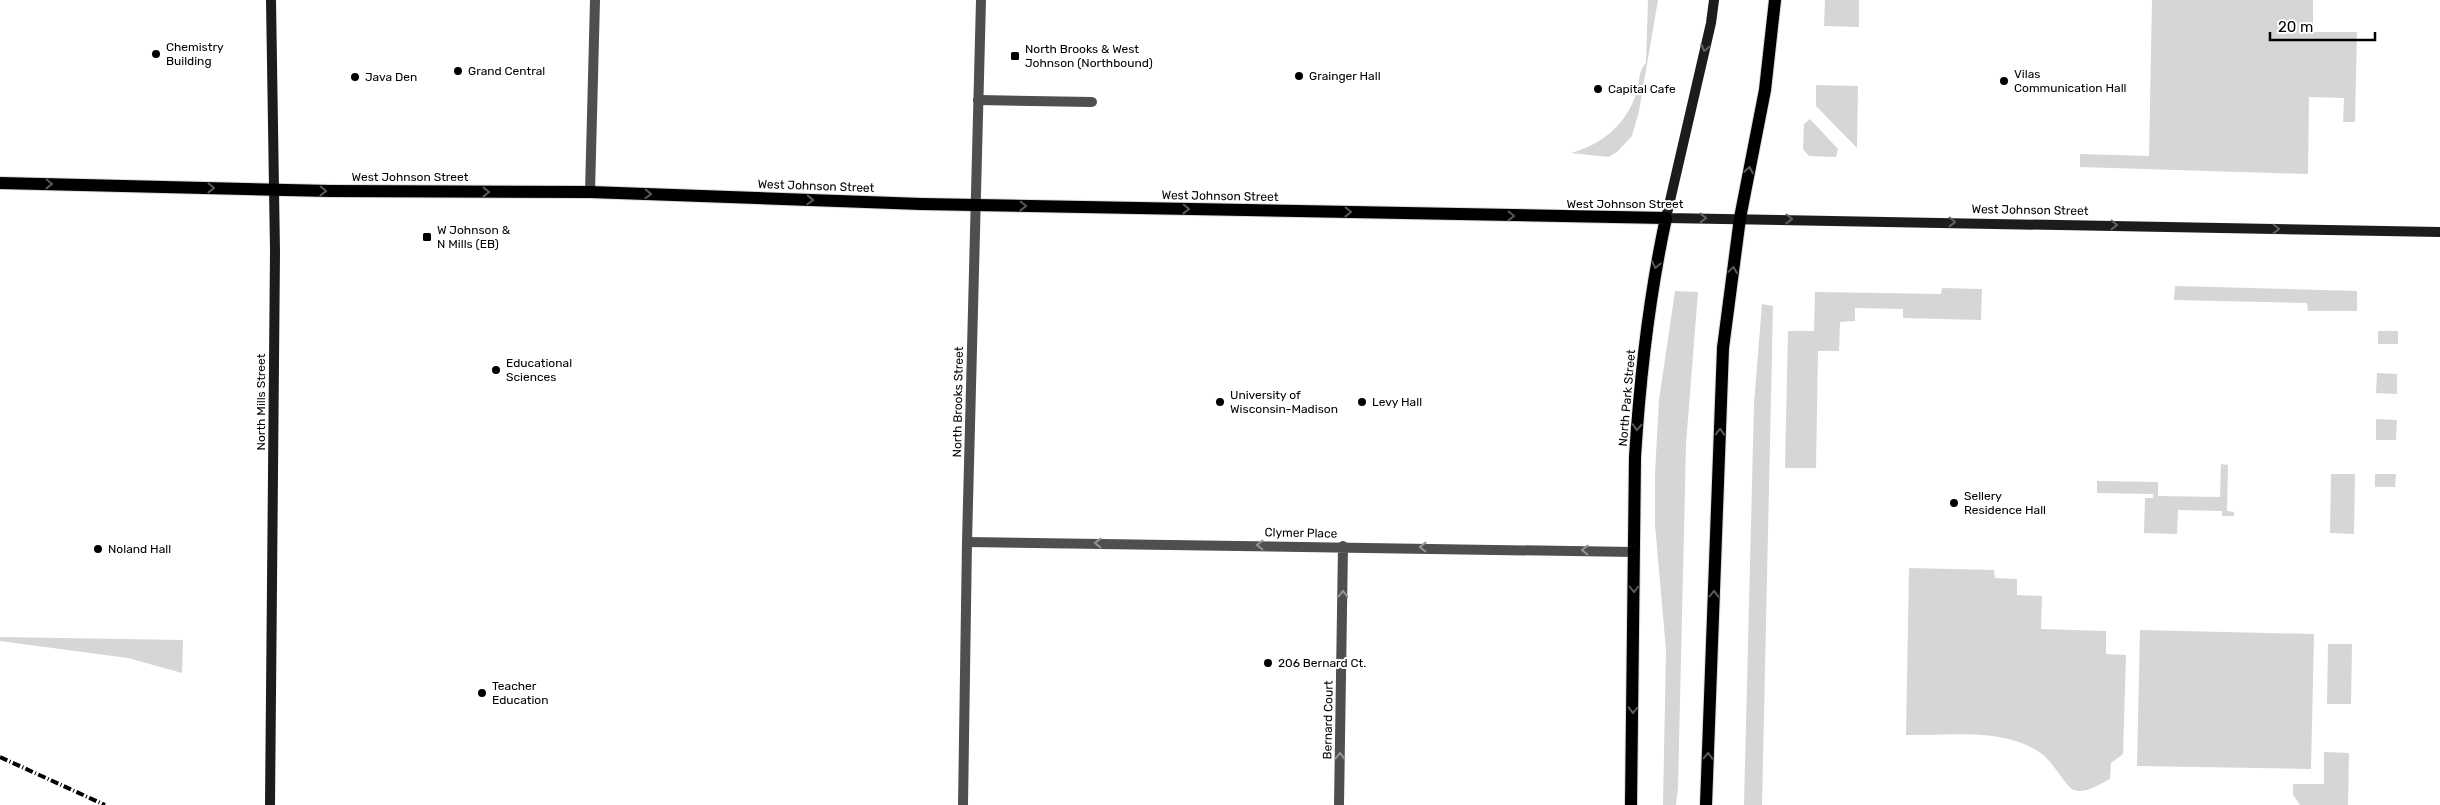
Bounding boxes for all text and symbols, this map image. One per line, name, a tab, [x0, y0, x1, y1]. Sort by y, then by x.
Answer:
scale bar	[2270, 10, 2375, 42]
text: 20 m	[2278, 18, 2313, 36]
place label: Chemistry Building	[166, 40, 224, 68]
place label: North Brooks & West Johnson (Northbound)	[1025, 42, 1153, 70]
one-way arrow	[1700, 43, 1711, 52]
marker: Chemistry Building	[150, 48, 162, 60]
marker: North Brooks & West Johnson (Northbound)	[1009, 50, 1021, 62]
place label: Grand Central	[468, 64, 545, 78]
marker: Grand Central	[452, 65, 464, 77]
place label: Vilas Communication Hall	[2014, 67, 2127, 95]
place label: Grainger Hall	[1309, 69, 1381, 83]
place label: Java Den	[365, 70, 417, 84]
marker: Grainger Hall	[1293, 70, 1305, 82]
marker: Java Den	[349, 71, 361, 83]
marker: Vilas Communication Hall	[1998, 75, 2010, 87]
place label: Capital Cafe	[1608, 82, 1676, 96]
marker: Capital Cafe	[1592, 83, 1604, 95]
one-way arrow	[1743, 165, 1753, 174]
street label: West Johnson Street	[352, 170, 469, 184]
street label: West Johnson Street	[757, 177, 875, 195]
one-way arrow	[45, 179, 53, 190]
one-way arrow	[208, 183, 215, 193]
one-way arrow	[320, 186, 327, 196]
one-way arrow	[482, 187, 490, 197]
street label: West Johnson Street	[1161, 188, 1279, 204]
one-way arrow	[644, 189, 652, 199]
one-way arrow	[807, 195, 815, 205]
street label: West Johnson Street	[1567, 197, 1684, 211]
one-way arrow	[1020, 200, 1028, 211]
street label: West Johnson Street	[1971, 202, 2089, 218]
one-way arrow	[1182, 204, 1190, 214]
one-way arrow	[1345, 207, 1353, 217]
one-way arrow	[1508, 211, 1515, 221]
one-way arrow	[1700, 213, 1707, 223]
one-way arrow	[1786, 214, 1793, 224]
one-way arrow	[1948, 217, 1956, 227]
one-way arrow	[2110, 220, 2118, 231]
place label: W Johnson & N Mills (EB)	[437, 223, 511, 251]
one-way arrow	[2273, 223, 2281, 234]
marker: W Johnson & N Mills (EB)	[421, 231, 433, 243]
one-way arrow	[1651, 261, 1662, 270]
one-way arrow	[1727, 265, 1737, 274]
street label: North Brooks Street	[950, 346, 966, 458]
street label: North Park Street	[1616, 349, 1638, 447]
street label: North Mills Street	[254, 353, 268, 450]
place label: Educational Sciences	[506, 356, 572, 384]
marker: Educational Sciences	[490, 364, 502, 376]
place label: University of Wisconsin-Madison	[1230, 388, 1338, 416]
place label: Levy Hall	[1372, 395, 1422, 409]
marker: University of Wisconsin-Madison	[1214, 396, 1226, 408]
marker: Levy Hall	[1356, 396, 1368, 408]
one-way arrow	[1632, 423, 1643, 431]
one-way arrow	[1715, 427, 1725, 435]
place label: Sellery Residence Hall	[1964, 489, 2046, 517]
marker: Sellery Residence Hall	[1948, 497, 1960, 509]
street label: Clymer Place	[1265, 525, 1338, 541]
one-way arrow	[1094, 538, 1102, 548]
one-way arrow	[1256, 540, 1264, 550]
place label: Noland Hall	[108, 542, 171, 556]
one-way arrow	[1418, 542, 1426, 552]
marker: Noland Hall	[92, 543, 104, 555]
one-way arrow	[1581, 545, 1588, 555]
one-way arrow	[1629, 586, 1639, 593]
one-way arrow	[1338, 590, 1348, 598]
one-way arrow	[1708, 590, 1719, 598]
place label: 206 Bernard Ct.	[1278, 656, 1366, 670]
marker: 206 Bernard Ct.	[1262, 657, 1274, 669]
place label: Teacher Education	[492, 679, 549, 707]
street label: Bernard Court	[1320, 680, 1336, 760]
marker: Teacher Education	[476, 687, 488, 699]
one-way arrow	[1627, 706, 1638, 714]
one-way arrow	[1335, 752, 1345, 760]
one-way arrow	[1702, 752, 1713, 760]

